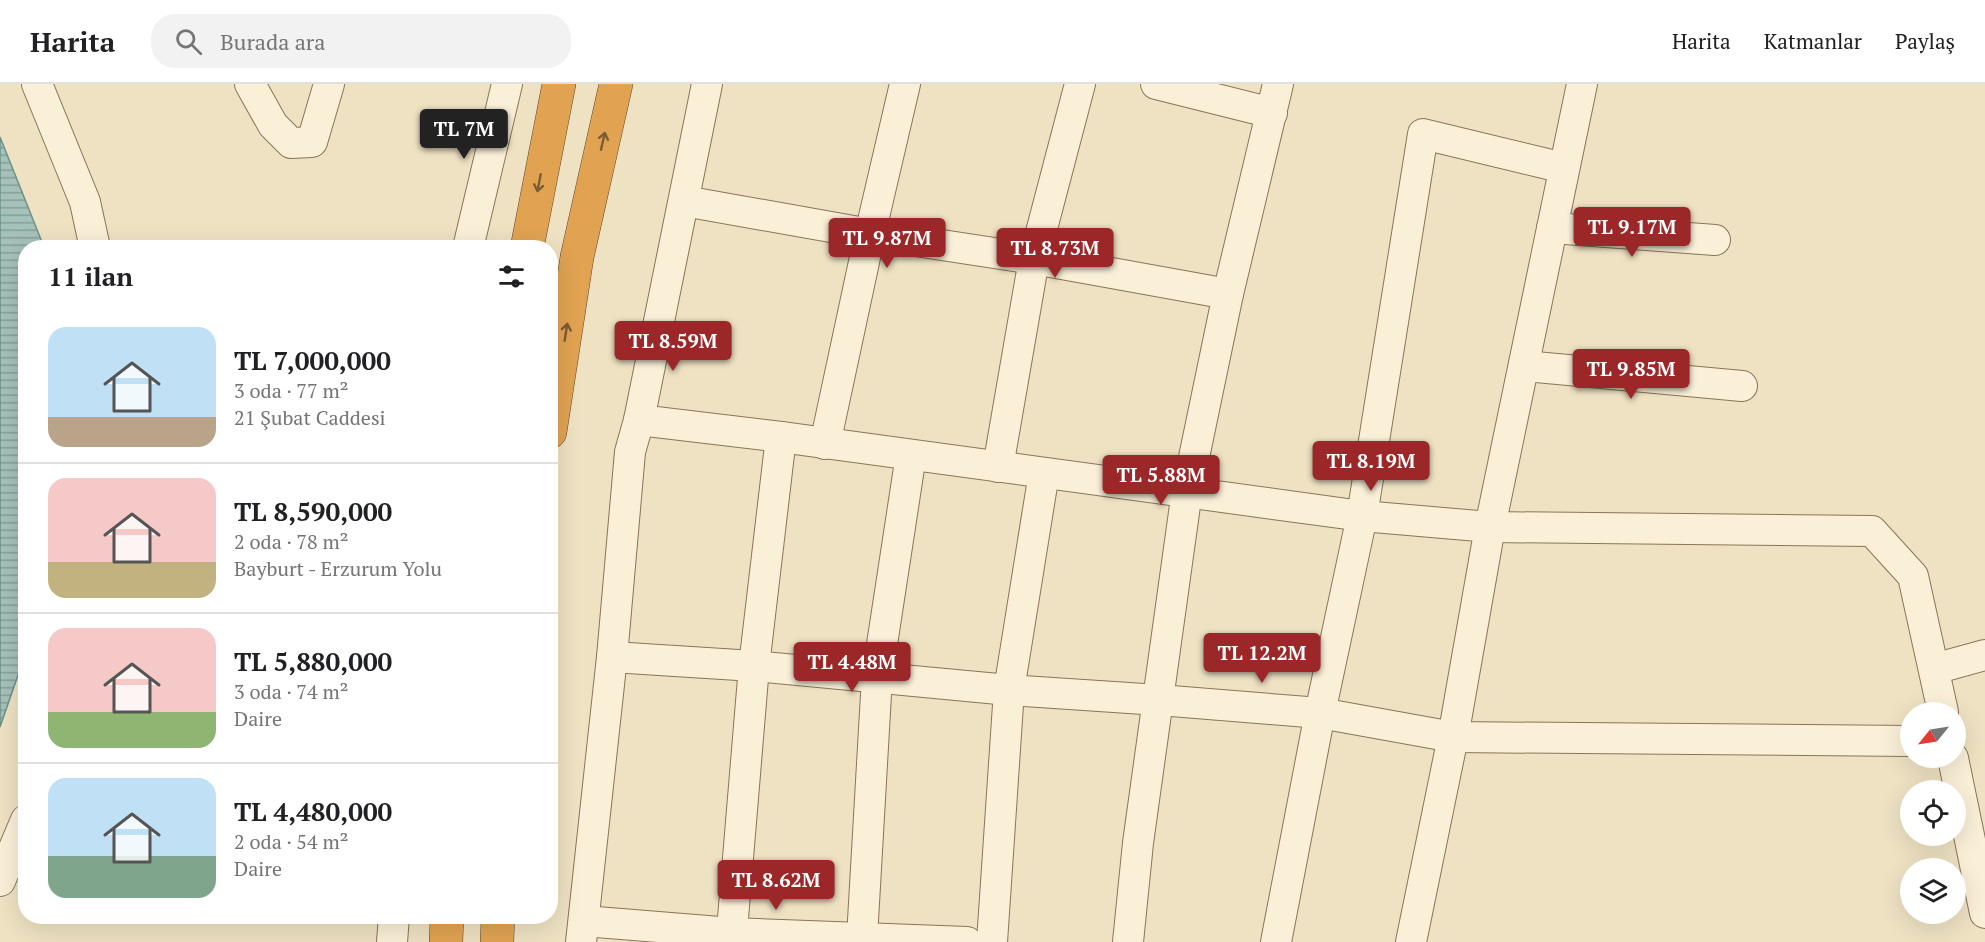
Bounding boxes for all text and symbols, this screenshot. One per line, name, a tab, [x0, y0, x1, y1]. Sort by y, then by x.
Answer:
search box	[151, 14, 571, 68]
text: Harita	[30, 23, 115, 60]
icon: search	[172, 25, 205, 58]
text: Burada ara	[220, 27, 325, 56]
text: Harita	[1672, 27, 1731, 55]
text: Katmanlar	[1764, 27, 1862, 55]
text: Paylaş	[1895, 27, 1955, 55]
pin: TL 7M	[422, 109, 506, 160]
text: TL 7M	[434, 115, 494, 142]
one-way arrow	[598, 132, 609, 151]
one-way arrow	[533, 172, 544, 192]
pin: TL 9.17M	[1570, 207, 1694, 258]
text: TL 9.17M	[1588, 213, 1676, 240]
pin: TL 9.87M	[825, 218, 949, 269]
text: TL 9.87M	[843, 224, 931, 251]
pin: TL 8.73M	[993, 228, 1117, 279]
text: TL 8.73M	[1011, 234, 1099, 261]
text: 11 ilan	[48, 259, 133, 293]
icon: filters	[495, 260, 528, 293]
pin: TL 8.59M	[611, 321, 735, 372]
one-way arrow	[560, 323, 571, 343]
text: TL 8.59M	[629, 327, 717, 354]
text: TL 7,000,000	[234, 343, 391, 377]
pin: TL 9.85M	[1569, 349, 1693, 400]
icon: home	[96, 351, 168, 423]
text: TL 9.85M	[1587, 355, 1675, 382]
text: 3 oda · 77 m²	[234, 377, 348, 404]
text: 21 Şubat Caddesi	[234, 404, 386, 431]
pin: TL 8.19M	[1309, 441, 1433, 492]
text: TL 8.19M	[1327, 447, 1415, 474]
pin: TL 5.88M	[1099, 455, 1223, 506]
text: TL 5.88M	[1117, 461, 1205, 488]
text: TL 8,590,000	[234, 494, 392, 528]
icon: home	[96, 502, 168, 574]
text: 2 oda · 78 m²	[234, 528, 348, 555]
text: Bayburt - Erzurum Yolu	[234, 555, 442, 582]
pin: TL 12.2M	[1200, 633, 1324, 684]
text: TL 12.2M	[1218, 639, 1306, 666]
pin: TL 4.48M	[790, 642, 914, 693]
text: TL 5,880,000	[234, 644, 392, 678]
text: TL 4.48M	[808, 648, 896, 675]
icon: home	[96, 652, 168, 724]
text: 3 oda · 74 m²	[234, 678, 348, 705]
north arrow	[1900, 702, 1966, 768]
map controls	[1900, 702, 1966, 924]
text: Daire	[234, 705, 282, 732]
button: locate	[1900, 780, 1966, 846]
text: TL 4,480,000	[234, 794, 392, 828]
icon: home	[96, 802, 168, 874]
text: 2 oda · 54 m²	[234, 828, 348, 855]
text: Daire	[234, 855, 282, 882]
button: layers	[1900, 858, 1966, 924]
pin: TL 8.62M	[714, 860, 838, 911]
text: TL 8.62M	[732, 866, 820, 893]

